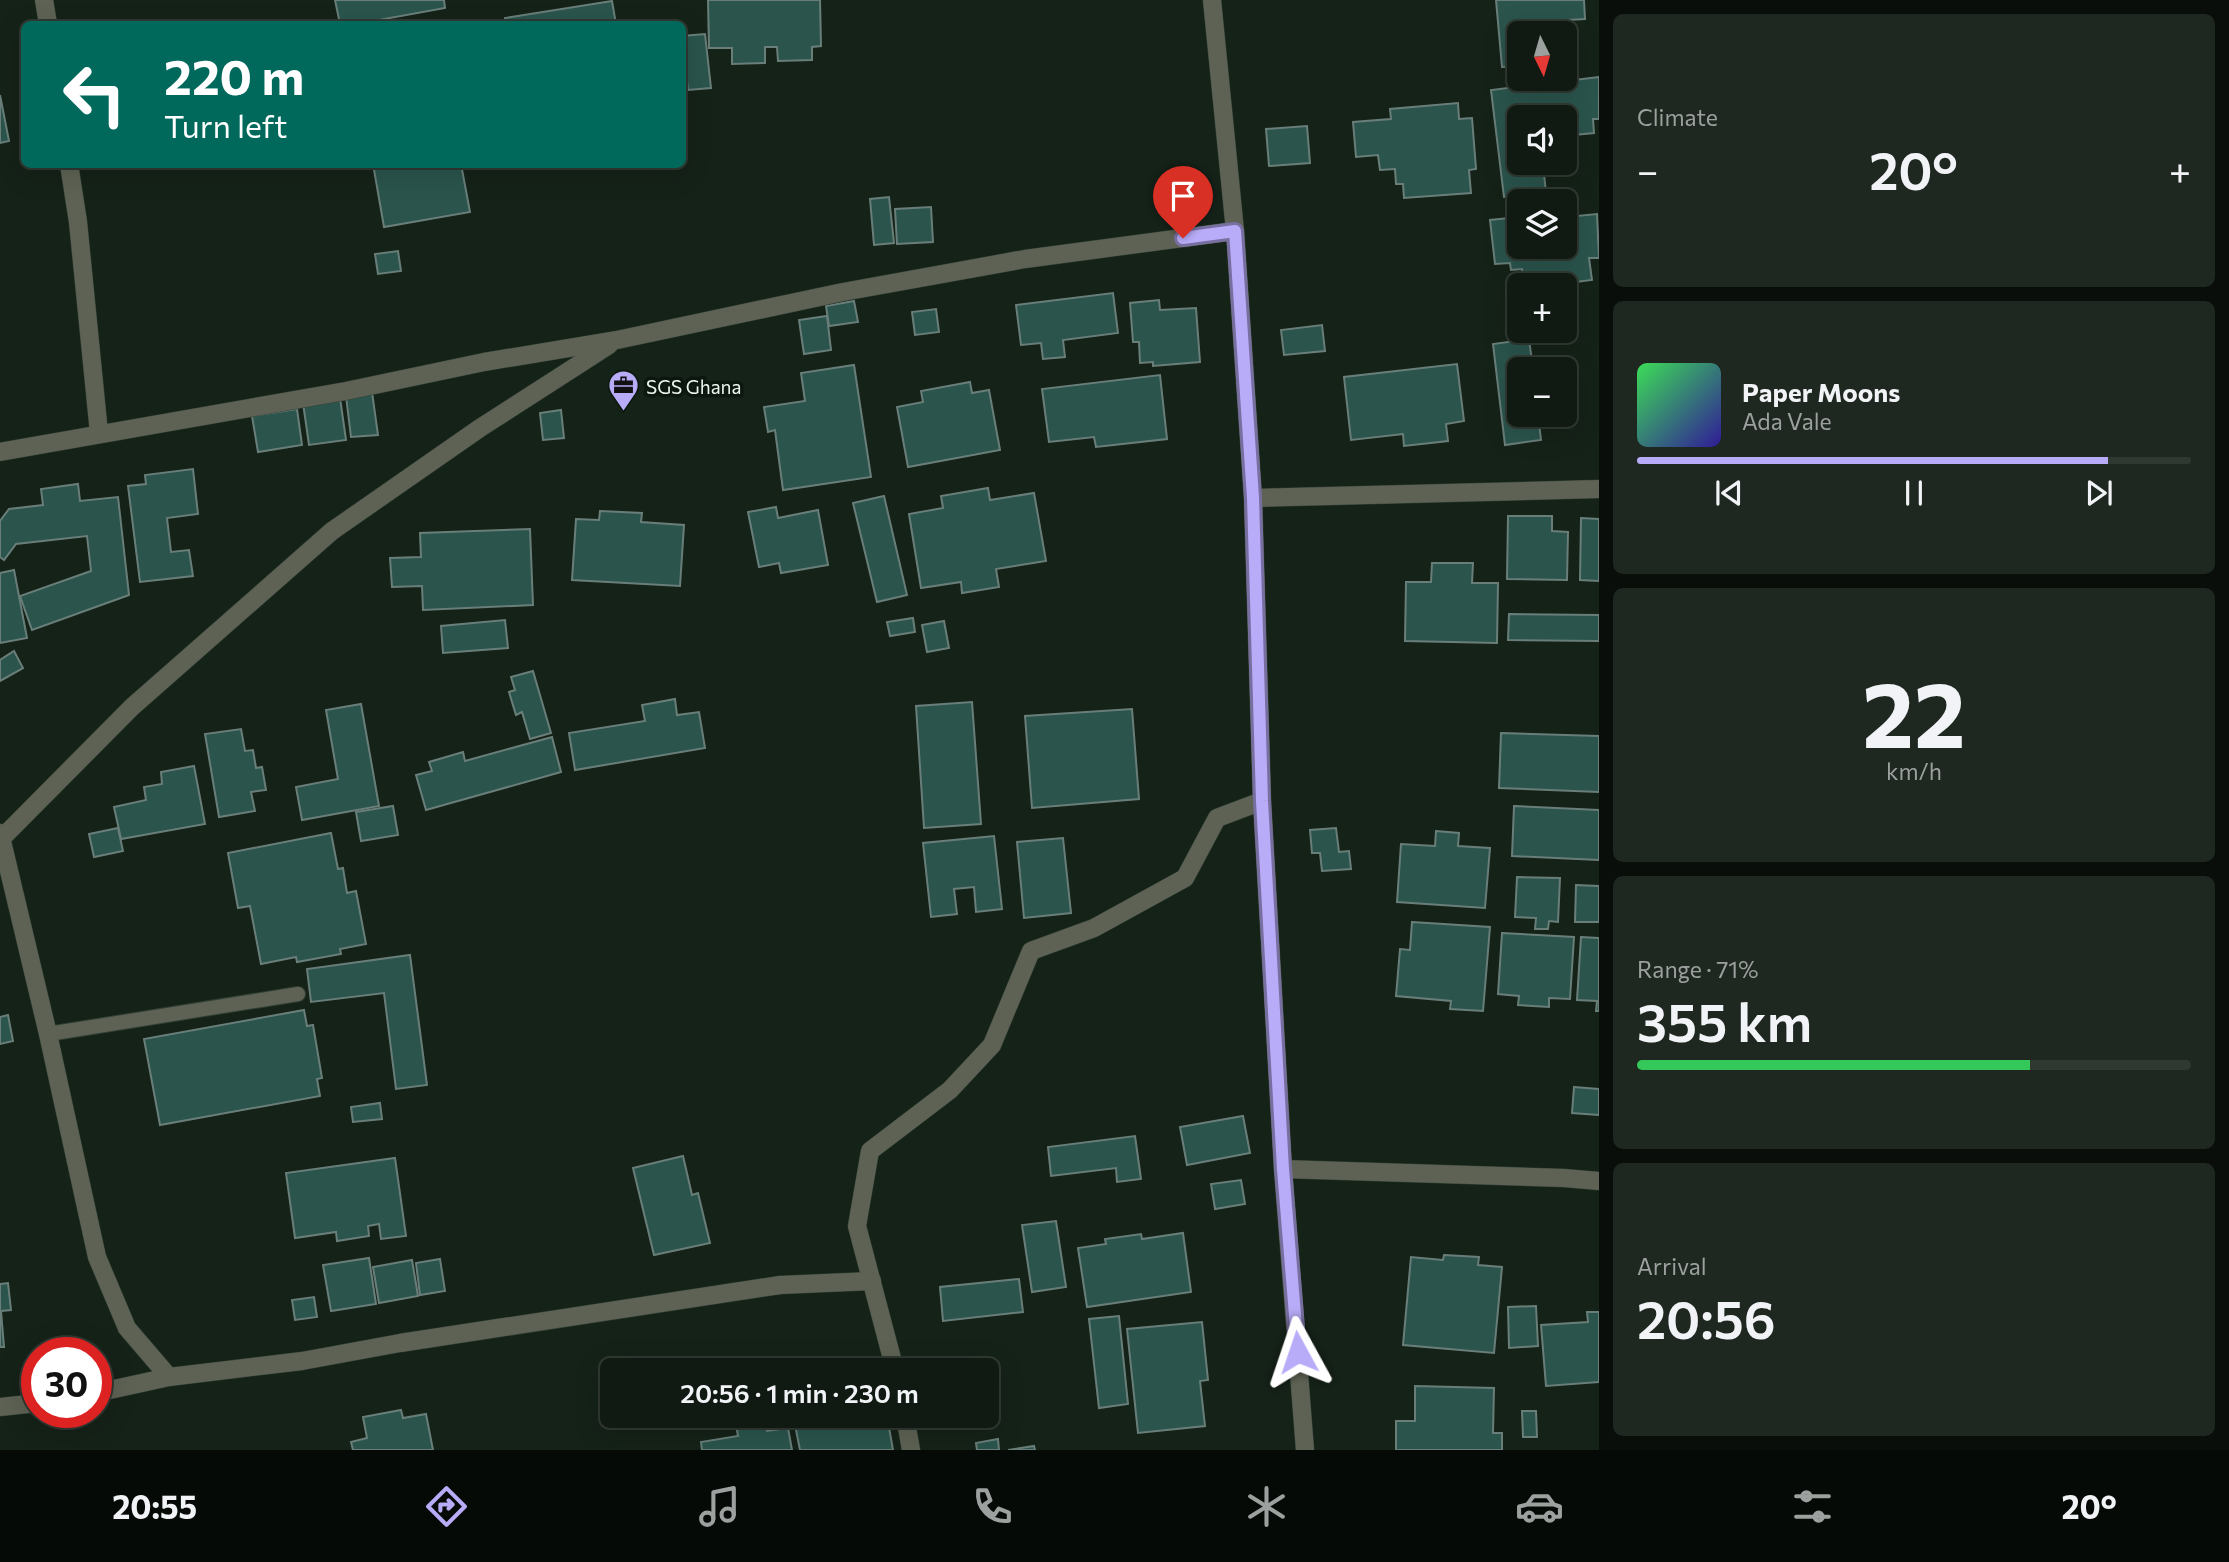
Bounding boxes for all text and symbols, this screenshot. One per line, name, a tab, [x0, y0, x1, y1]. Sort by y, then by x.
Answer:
north arrow	[1507, 21, 1577, 91]
map controls	[1507, 21, 1577, 427]
text: 220 m	[164, 45, 304, 105]
icon: left	[49, 49, 140, 140]
text: Climate	[1637, 103, 1718, 131]
text: Turn left	[164, 105, 288, 145]
button: sound	[1507, 105, 1577, 175]
text: 20°	[1869, 137, 1958, 201]
text: −	[1637, 146, 1659, 193]
text: +	[2169, 146, 2191, 193]
pin	[1153, 166, 1213, 238]
icon: arrive	[1164, 177, 1202, 215]
button: layers	[1507, 189, 1577, 259]
button: +	[1507, 273, 1577, 343]
button: −	[1507, 357, 1577, 427]
office icon: SGS Ghana	[606, 369, 640, 413]
place label: SGS Ghana	[646, 375, 741, 398]
text: Paper Moons	[1742, 376, 1900, 407]
text: Ada Vale	[1742, 407, 1832, 435]
icon: previous	[1710, 474, 1748, 512]
icon: pause	[1895, 474, 1933, 512]
icon: next	[2080, 474, 2118, 512]
text: 22	[1862, 655, 1966, 767]
text: km/h	[1886, 757, 1942, 785]
text: Range · 71%	[1637, 955, 1758, 983]
text: 355 km	[1637, 989, 1812, 1053]
text: Arrival	[1637, 1252, 1707, 1280]
text: 20:56	[1637, 1286, 1776, 1350]
position arrow	[1261, 1315, 1335, 1389]
speed limit sign: 30	[21, 1337, 112, 1428]
text: 20:56 · 1 min · 230 m	[680, 1377, 919, 1408]
icon: directions	[422, 1482, 471, 1531]
icon: music	[695, 1482, 744, 1531]
icon: phone	[968, 1482, 1017, 1531]
icon: climate	[1242, 1482, 1291, 1531]
icon: car	[1515, 1482, 1564, 1531]
icon: filters	[1788, 1482, 1837, 1531]
text: 20:55	[112, 1486, 197, 1526]
text: 20°	[2062, 1486, 2117, 1526]

